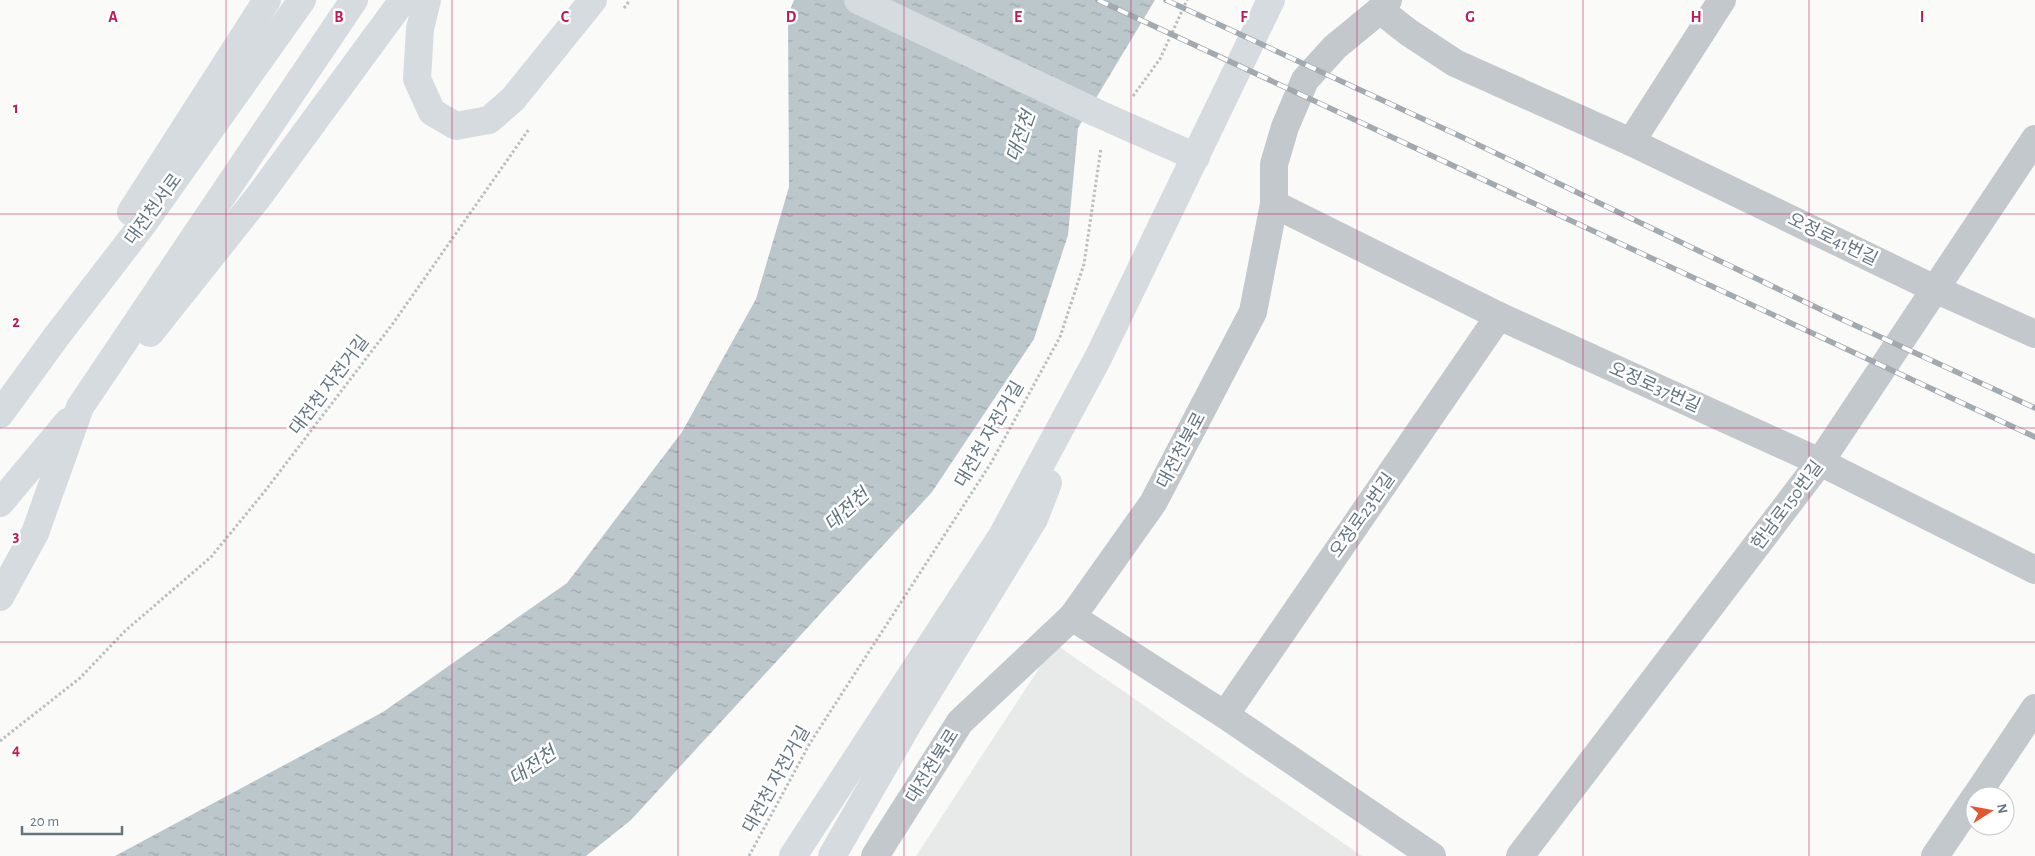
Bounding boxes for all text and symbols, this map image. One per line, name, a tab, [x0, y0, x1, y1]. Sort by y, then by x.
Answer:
text: A	[108, 9, 118, 25]
text: B	[334, 9, 344, 25]
text: C	[561, 9, 570, 25]
text: D	[786, 9, 797, 25]
text: E	[1014, 9, 1022, 25]
text: F	[1240, 9, 1248, 25]
text: G	[1465, 9, 1475, 25]
text: H	[1690, 9, 1702, 25]
text: I	[1920, 9, 1924, 25]
text: 1	[13, 100, 19, 116]
water label: 대전천	[1003, 107, 1039, 164]
street label: 대전천서로	[121, 170, 185, 248]
street label: 오정로41번길	[1785, 209, 1881, 269]
text: 2	[12, 314, 20, 330]
street label: 대전천 자전거길	[286, 332, 373, 438]
street label: 오정로37번길	[1606, 358, 1704, 416]
street label: 대전천 자전거길	[951, 378, 1027, 490]
street label: 대전천북로	[1154, 409, 1209, 491]
street label: 한남로150번길	[1748, 457, 1827, 553]
street label: 오정로23번길	[1326, 469, 1398, 561]
water label: 대전천	[820, 484, 874, 535]
text: 3	[13, 528, 20, 544]
street label: 대전천 자전거길	[739, 723, 814, 836]
street label: 대전천북로	[902, 726, 962, 806]
text: 4	[12, 742, 20, 758]
water label: 대전천	[505, 742, 561, 789]
north arrow	[1965, 786, 2015, 836]
text: N	[1994, 803, 2010, 815]
scale bar	[22, 804, 122, 836]
text: 20 m	[30, 814, 59, 829]

